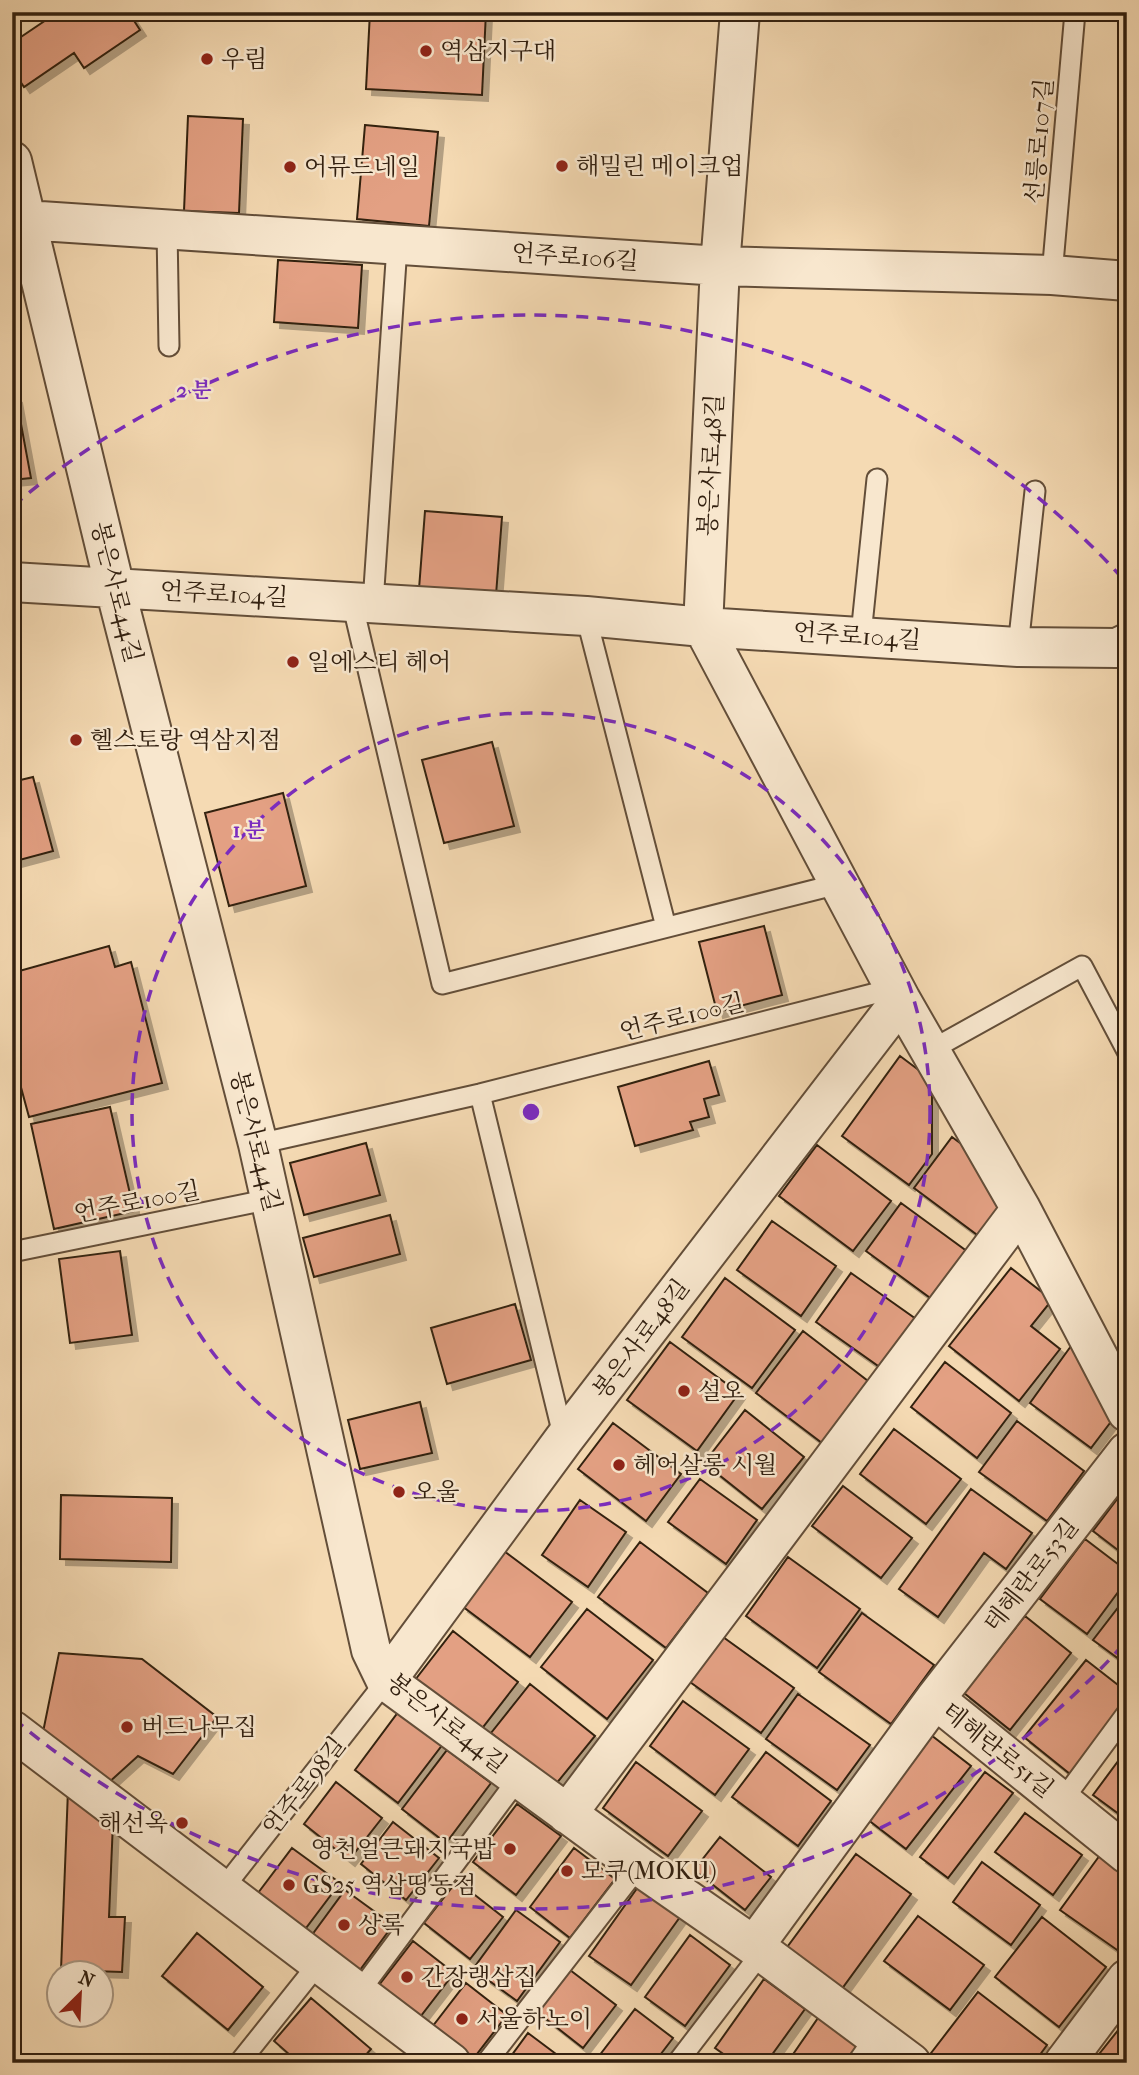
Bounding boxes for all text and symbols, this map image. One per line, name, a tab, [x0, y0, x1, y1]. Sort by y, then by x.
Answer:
place label: 역삼지구대	[440, 37, 556, 65]
marker: 역삼지구대	[418, 43, 434, 59]
place label: 우림	[221, 45, 267, 73]
marker: 우림	[199, 51, 215, 67]
street label: 선릉로107길	[1020, 77, 1058, 205]
place label: 해밀린 메이크업	[576, 152, 743, 180]
place label: 어뮤드네일	[304, 153, 420, 181]
marker: 해밀린 메이크업	[554, 158, 570, 174]
marker: 어뮤드네일	[282, 159, 298, 175]
street label: 언주로106길	[510, 239, 640, 275]
text: 2 분	[176, 378, 212, 402]
street label: 봉은사로48길	[693, 393, 729, 537]
street label: 봉은사로44길	[86, 519, 148, 665]
street label: 언주로104길	[159, 577, 289, 611]
street label: 언주로104길	[792, 618, 922, 654]
place label: 일에스티 헤어	[307, 648, 451, 676]
marker: 일에스티 헤어	[285, 654, 301, 670]
place label: 헬스토랑 역삼지점	[90, 726, 281, 754]
marker: 헬스토랑 역삼지점	[68, 732, 84, 748]
text: 1 분	[233, 818, 265, 842]
street label: 언주로100길	[617, 988, 747, 1046]
street label: 봉은사로44길	[225, 1068, 287, 1214]
centre of rings	[519, 1100, 543, 1124]
street label: 언주로100길	[72, 1176, 202, 1228]
street label: 봉은사로48길	[587, 1274, 695, 1404]
place label: 설오	[698, 1377, 744, 1405]
marker: 설오	[676, 1383, 692, 1399]
place label: 헤어살롱 시월	[633, 1451, 777, 1479]
marker: 헤어살롱 시월	[611, 1457, 627, 1473]
place label: 오울	[413, 1478, 459, 1506]
marker: 오울	[391, 1484, 407, 1500]
street label: 테헤란로53길	[978, 1513, 1084, 1637]
street label: 봉은사로44길	[381, 1668, 513, 1778]
street label: 테헤란로51길	[937, 1697, 1059, 1803]
place label: 버드나무집	[141, 1713, 257, 1741]
marker: 버드나무집	[119, 1719, 135, 1735]
street label: 언주로98길	[257, 1731, 351, 1841]
place label: 해선옥	[98, 1809, 168, 1837]
marker: 해선옥	[174, 1815, 190, 1831]
place label: 영천얼큰돼지국밥	[311, 1835, 496, 1863]
marker: 영천얼큰돼지국밥	[502, 1841, 518, 1857]
place label: 모쿠(MOKU)	[581, 1857, 717, 1885]
marker: 모쿠(MOKU)	[559, 1863, 575, 1879]
place label: GS25 역삼띵동점	[303, 1871, 476, 1899]
marker: GS25 역삼띵동점	[281, 1877, 297, 1893]
place label: 상록	[358, 1911, 404, 1939]
marker: 상록	[336, 1917, 352, 1933]
north arrow	[46, 1960, 116, 2030]
place label: 간장랭삼집	[421, 1963, 537, 1991]
text: N	[75, 1966, 98, 1993]
marker: 간장랭삼집	[399, 1969, 415, 1985]
place label: 서울하노이	[476, 2005, 592, 2033]
marker: 서울하노이	[454, 2011, 470, 2027]

